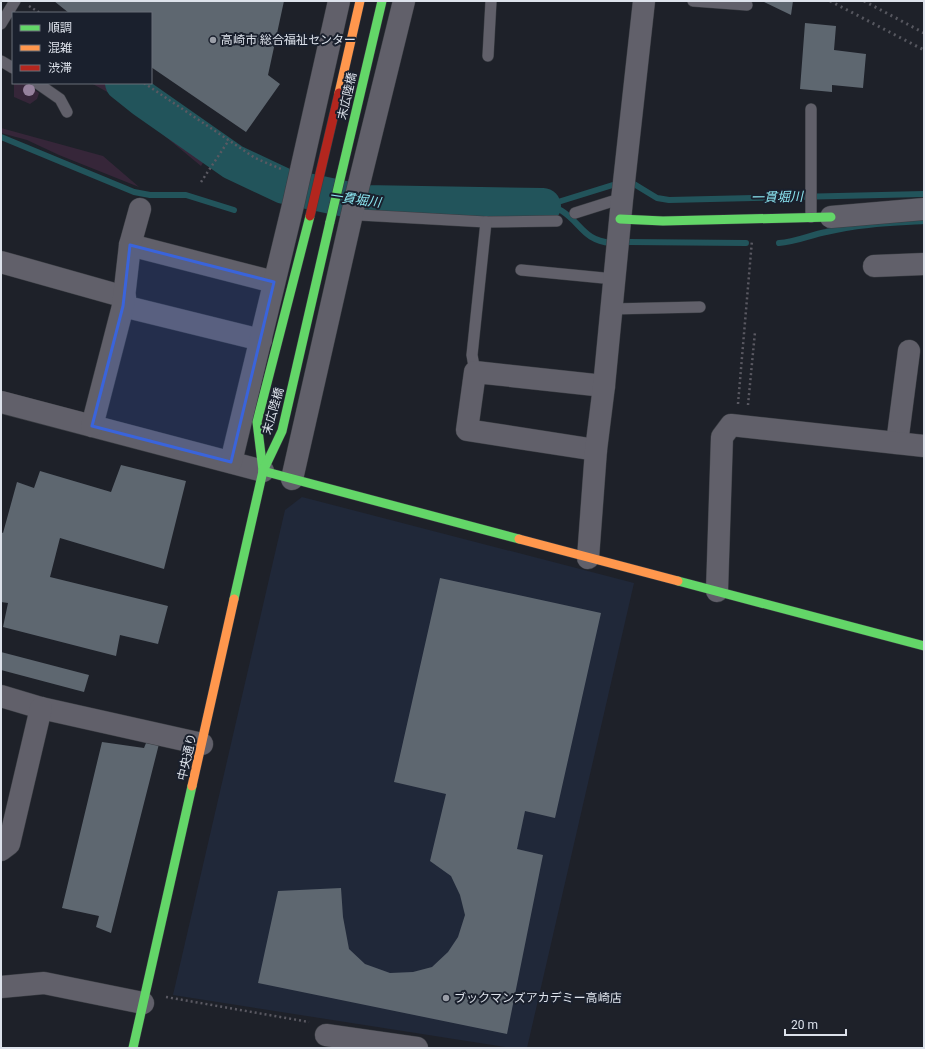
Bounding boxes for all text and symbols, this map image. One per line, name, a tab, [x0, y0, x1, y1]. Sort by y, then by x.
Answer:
legend	[12, 12, 152, 84]
text: 順調	[48, 21, 72, 35]
place label: 高崎市 総合福祉センター	[221, 33, 356, 47]
marker: 高崎市 総合福祉センター	[208, 35, 218, 45]
text: 混雑	[48, 41, 72, 55]
text: 渋滞	[48, 61, 72, 75]
street label: 末広陸橋	[335, 71, 359, 121]
water label: 一貫堀川	[328, 188, 384, 210]
water label: 一貫堀川	[751, 189, 805, 205]
street label: 末広陸橋	[260, 386, 286, 436]
street label: 中央通り	[175, 732, 199, 782]
place label: ブックマンズアカデミー高崎店	[454, 991, 622, 1005]
marker: ブックマンズアカデミー高崎店	[441, 993, 451, 1003]
scale bar	[785, 1011, 846, 1037]
text: 20 m	[791, 1018, 818, 1032]

